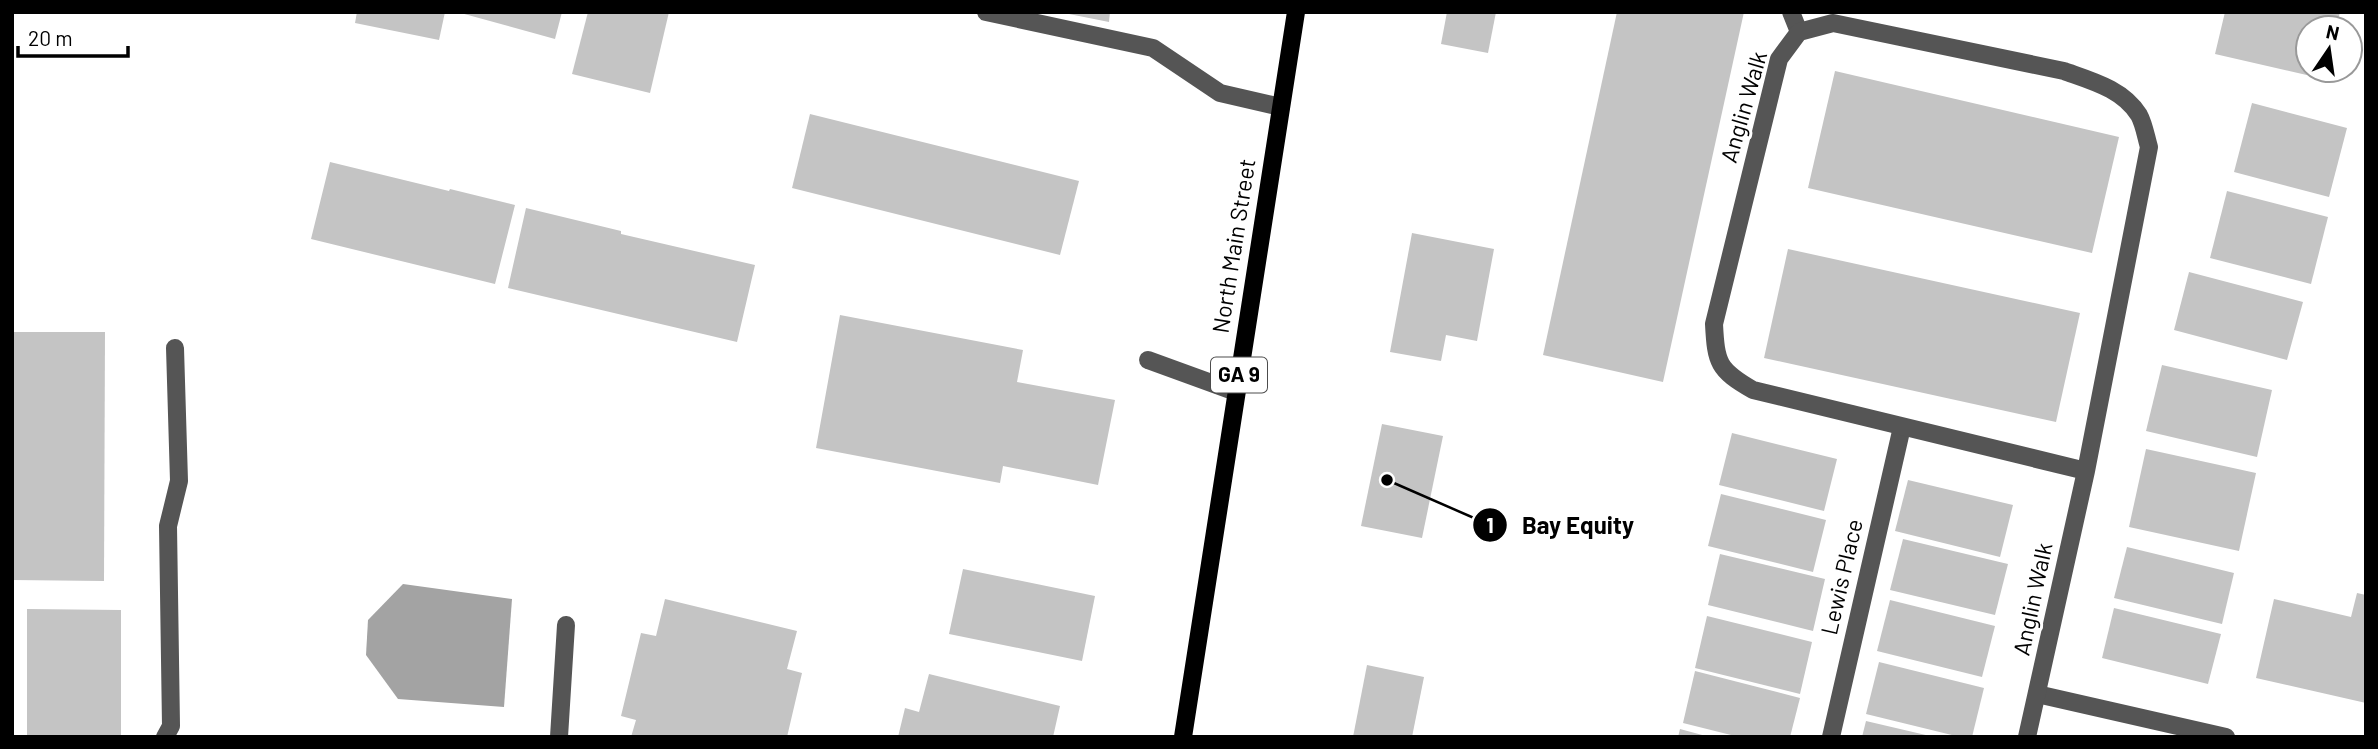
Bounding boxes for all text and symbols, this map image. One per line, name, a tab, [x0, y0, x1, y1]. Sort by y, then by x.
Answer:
scale bar	[18, 14, 128, 58]
north arrow	[2294, 14, 2364, 84]
text: N	[2324, 19, 2342, 45]
text: 20 m	[28, 25, 73, 50]
street label: Anglin Walk	[1714, 48, 1772, 166]
street label: North Main Street	[1205, 157, 1261, 335]
road number: GA 9	[1211, 358, 1267, 392]
callout: Bay Equity	[1473, 503, 1648, 548]
text: Bay Equity	[1522, 510, 1634, 539]
text: 1	[1486, 512, 1494, 537]
street label: Lewis Place	[1814, 516, 1868, 637]
street label: Anglin Walk	[2006, 540, 2058, 658]

